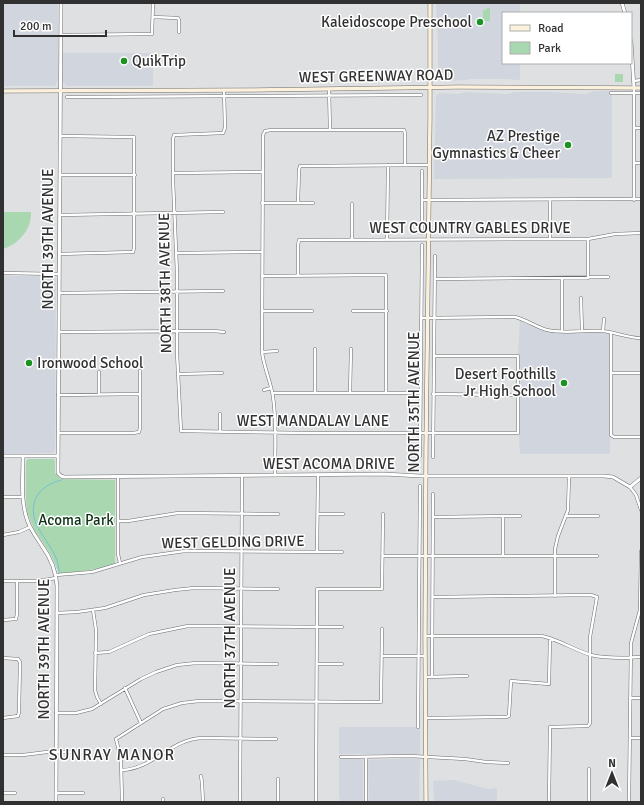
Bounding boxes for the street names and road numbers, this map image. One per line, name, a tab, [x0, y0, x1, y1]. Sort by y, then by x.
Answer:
street label: WEST GREENWAY ROAD	[299, 66, 453, 86]
street label: NORTH 39TH AVENUE	[39, 169, 57, 309]
street label: NORTH 38TH AVENUE	[155, 212, 175, 354]
street label: WEST COUNTRY GABLES DRIVE	[369, 219, 571, 237]
street label: NORTH 35TH AVENUE	[405, 332, 423, 472]
street label: WEST MANDALAY LANE	[237, 412, 389, 430]
street label: WEST ACOMA DRIVE	[263, 455, 395, 473]
street label: WEST GELDING DRIVE	[161, 532, 305, 552]
street label: NORTH 37TH AVENUE	[221, 568, 239, 708]
street label: NORTH 39TH AVENUE	[35, 579, 53, 719]

